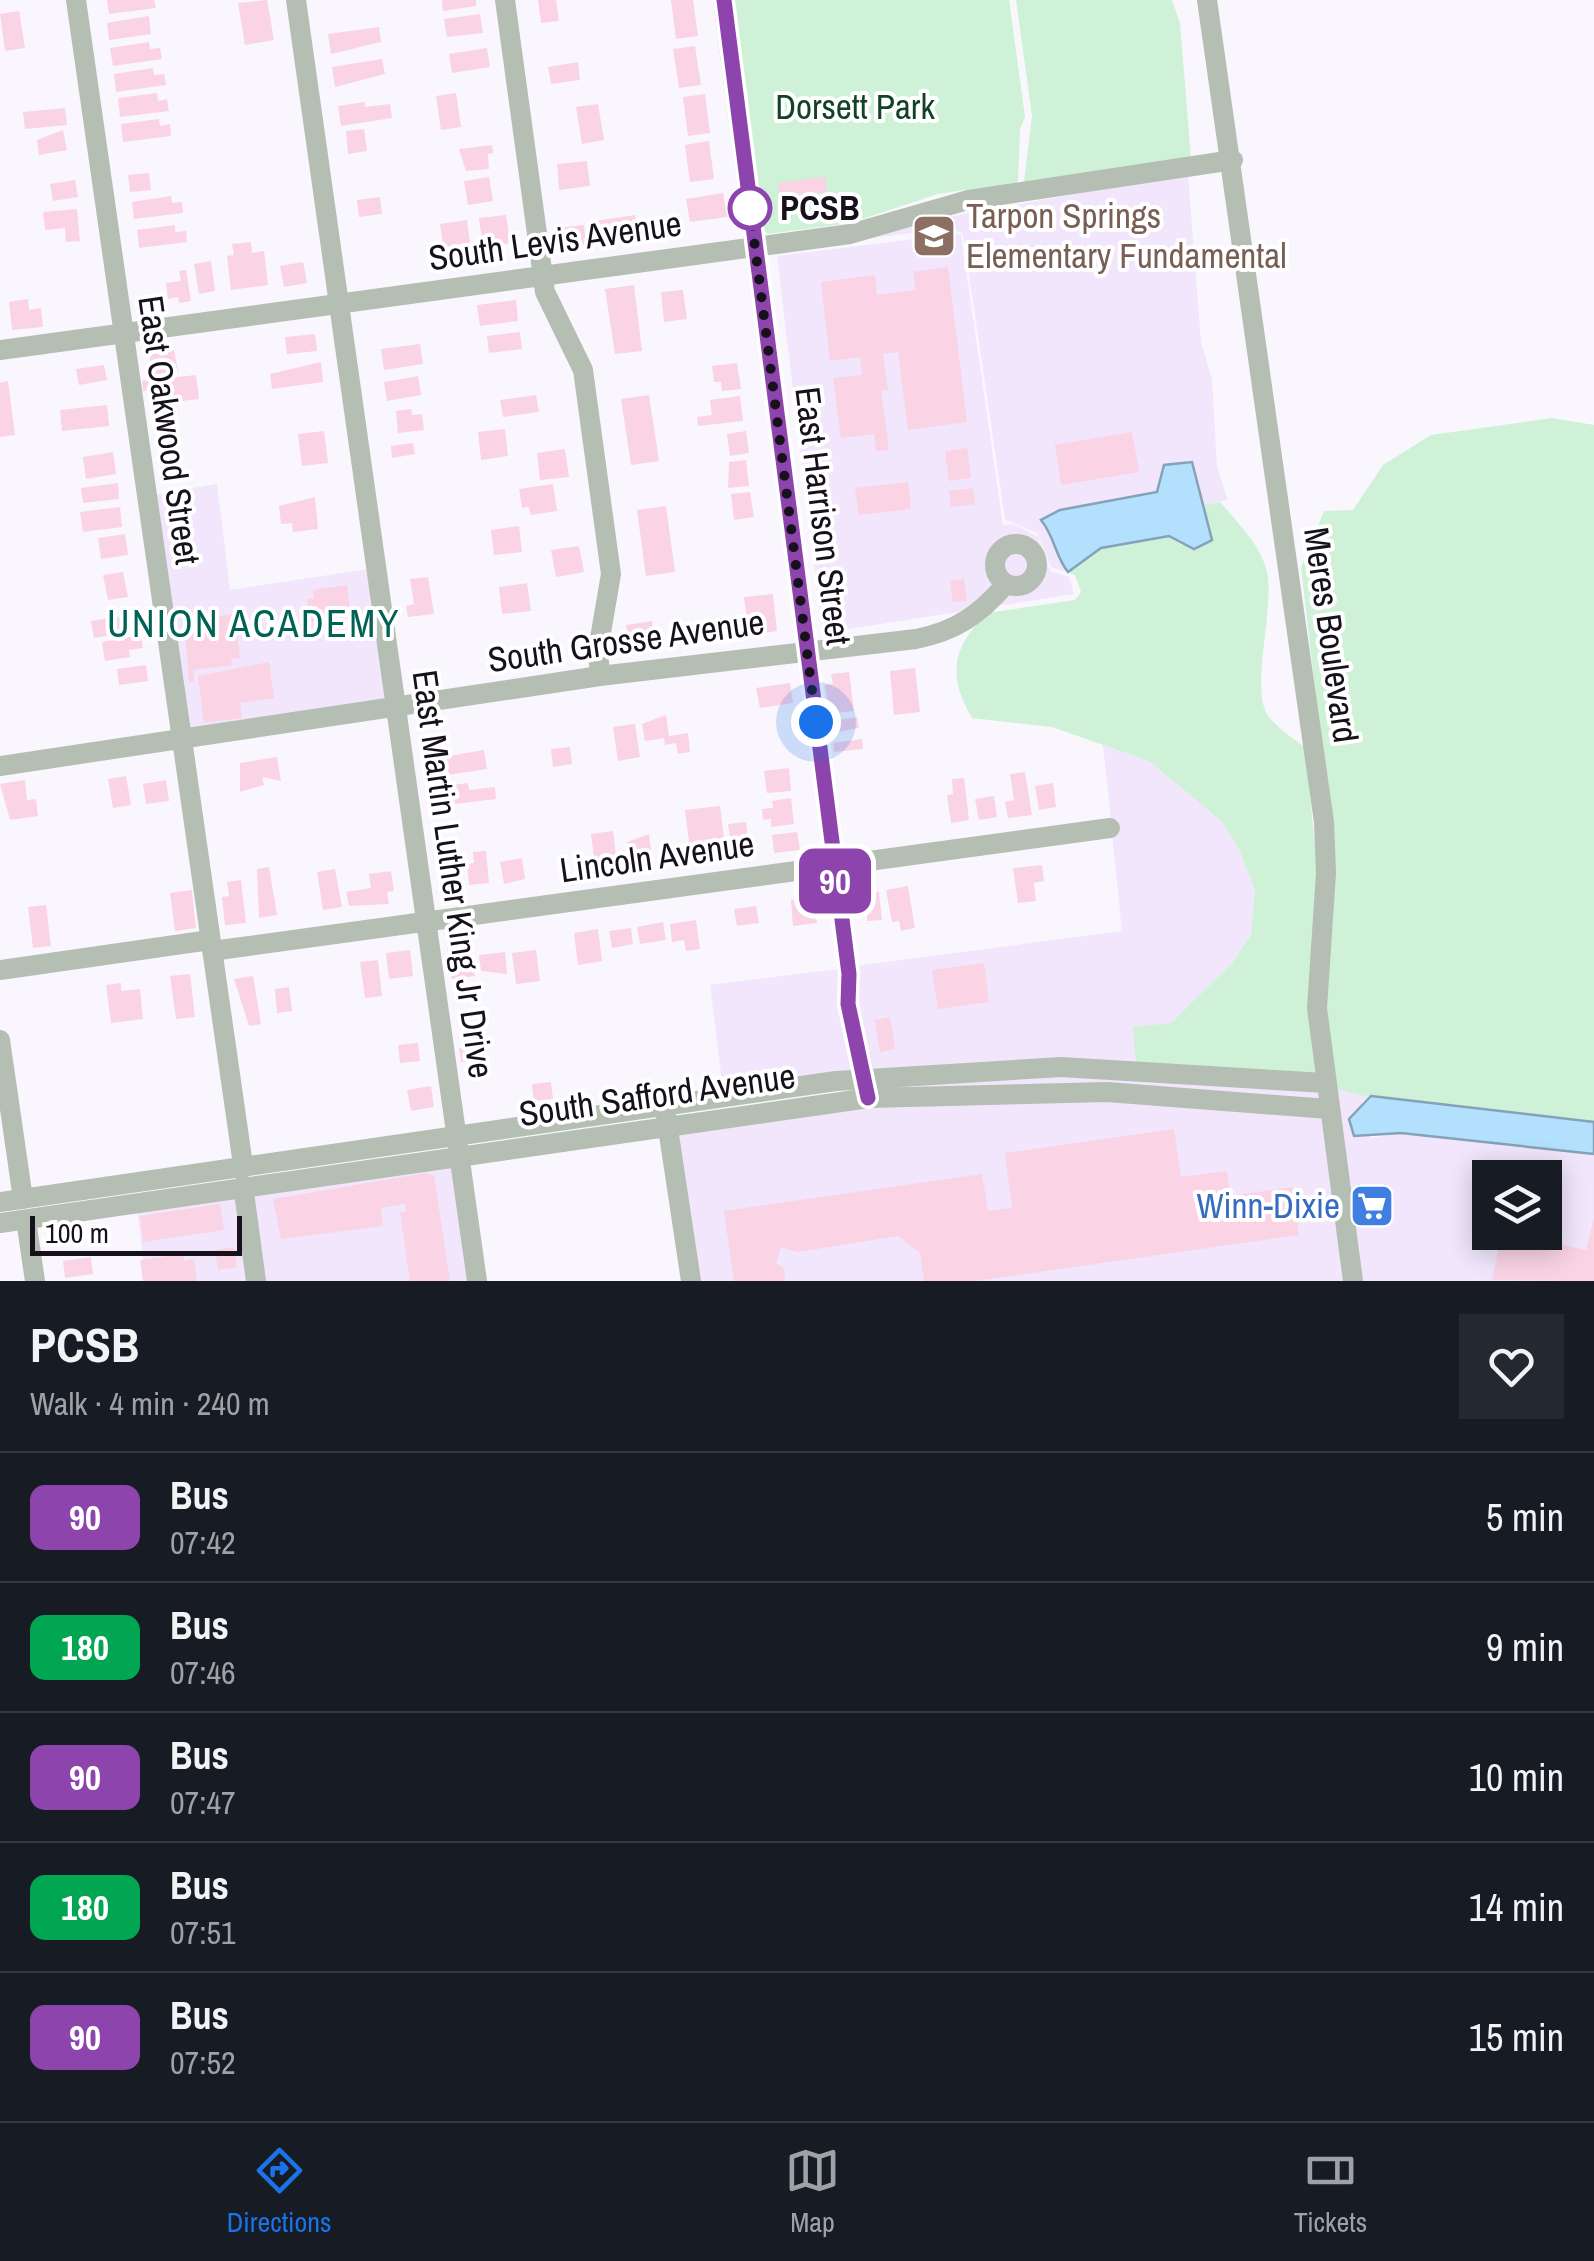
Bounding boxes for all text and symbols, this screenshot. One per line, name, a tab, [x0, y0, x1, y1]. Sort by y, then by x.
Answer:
park label: Dorsett Park	[775, 83, 935, 130]
place label: PCSB	[780, 184, 860, 231]
marker: PCSB	[729, 187, 771, 229]
place label: Tarpon Springs Elementary Fundamental	[966, 192, 1287, 279]
street label: South Levis Avenue	[425, 199, 684, 282]
school or university icon: Tarpon Springs Elementary Fundamental	[911, 213, 957, 259]
street label: East Oakwood Street	[127, 292, 212, 568]
street label: East Harrison Street	[784, 384, 863, 648]
street label: Meres Boulevard	[1293, 524, 1370, 746]
district label: UNION ACADEMY	[107, 598, 401, 649]
street label: South Grosse Avenue	[485, 598, 767, 683]
street label: East Martin Luther King Jr Drive	[402, 667, 505, 1081]
your location	[791, 697, 841, 747]
street label: Lincoln Avenue	[557, 820, 757, 893]
line badge: 90	[790, 848, 880, 914]
text: 90	[819, 858, 851, 905]
street label: South Safford Avenue	[516, 1052, 798, 1137]
map controls	[1472, 1160, 1562, 1250]
button: layers	[1472, 1160, 1562, 1250]
place label: Winn-Dixie	[1196, 1182, 1340, 1229]
supermarket icon: Winn-Dixie	[1349, 1183, 1395, 1229]
scale bar	[30, 1211, 242, 1256]
text: 100 m	[45, 1214, 109, 1252]
text: PCSB	[30, 1312, 139, 1377]
button: heart	[1459, 1314, 1564, 1419]
text: Walk · 4 min · 240 m	[30, 1382, 270, 1425]
text: Bus	[170, 1470, 229, 1521]
text: 5 min	[1486, 1492, 1564, 1543]
text: 90	[69, 1494, 101, 1541]
text: 07:42	[170, 1521, 236, 1564]
text: Bus	[170, 1600, 229, 1651]
text: 9 min	[1486, 1622, 1564, 1673]
text: 180	[61, 1624, 109, 1671]
text: 07:46	[170, 1651, 236, 1694]
text: Bus	[170, 1730, 229, 1781]
text: 10 min	[1469, 1752, 1564, 1803]
text: 90	[69, 1754, 101, 1801]
text: 07:47	[170, 1781, 236, 1824]
text: Bus	[170, 1860, 229, 1911]
text: 14 min	[1469, 1882, 1564, 1933]
text: 180	[61, 1884, 109, 1931]
text: 07:51	[170, 1911, 236, 1954]
text: Bus	[170, 1990, 229, 2041]
text: 15 min	[1469, 2012, 1564, 2063]
text: 90	[69, 2014, 101, 2061]
text: 07:52	[170, 2041, 236, 2084]
tab: Directions	[227, 2143, 331, 2241]
tab: Map	[785, 2143, 840, 2241]
tab: Tickets	[1294, 2143, 1367, 2241]

